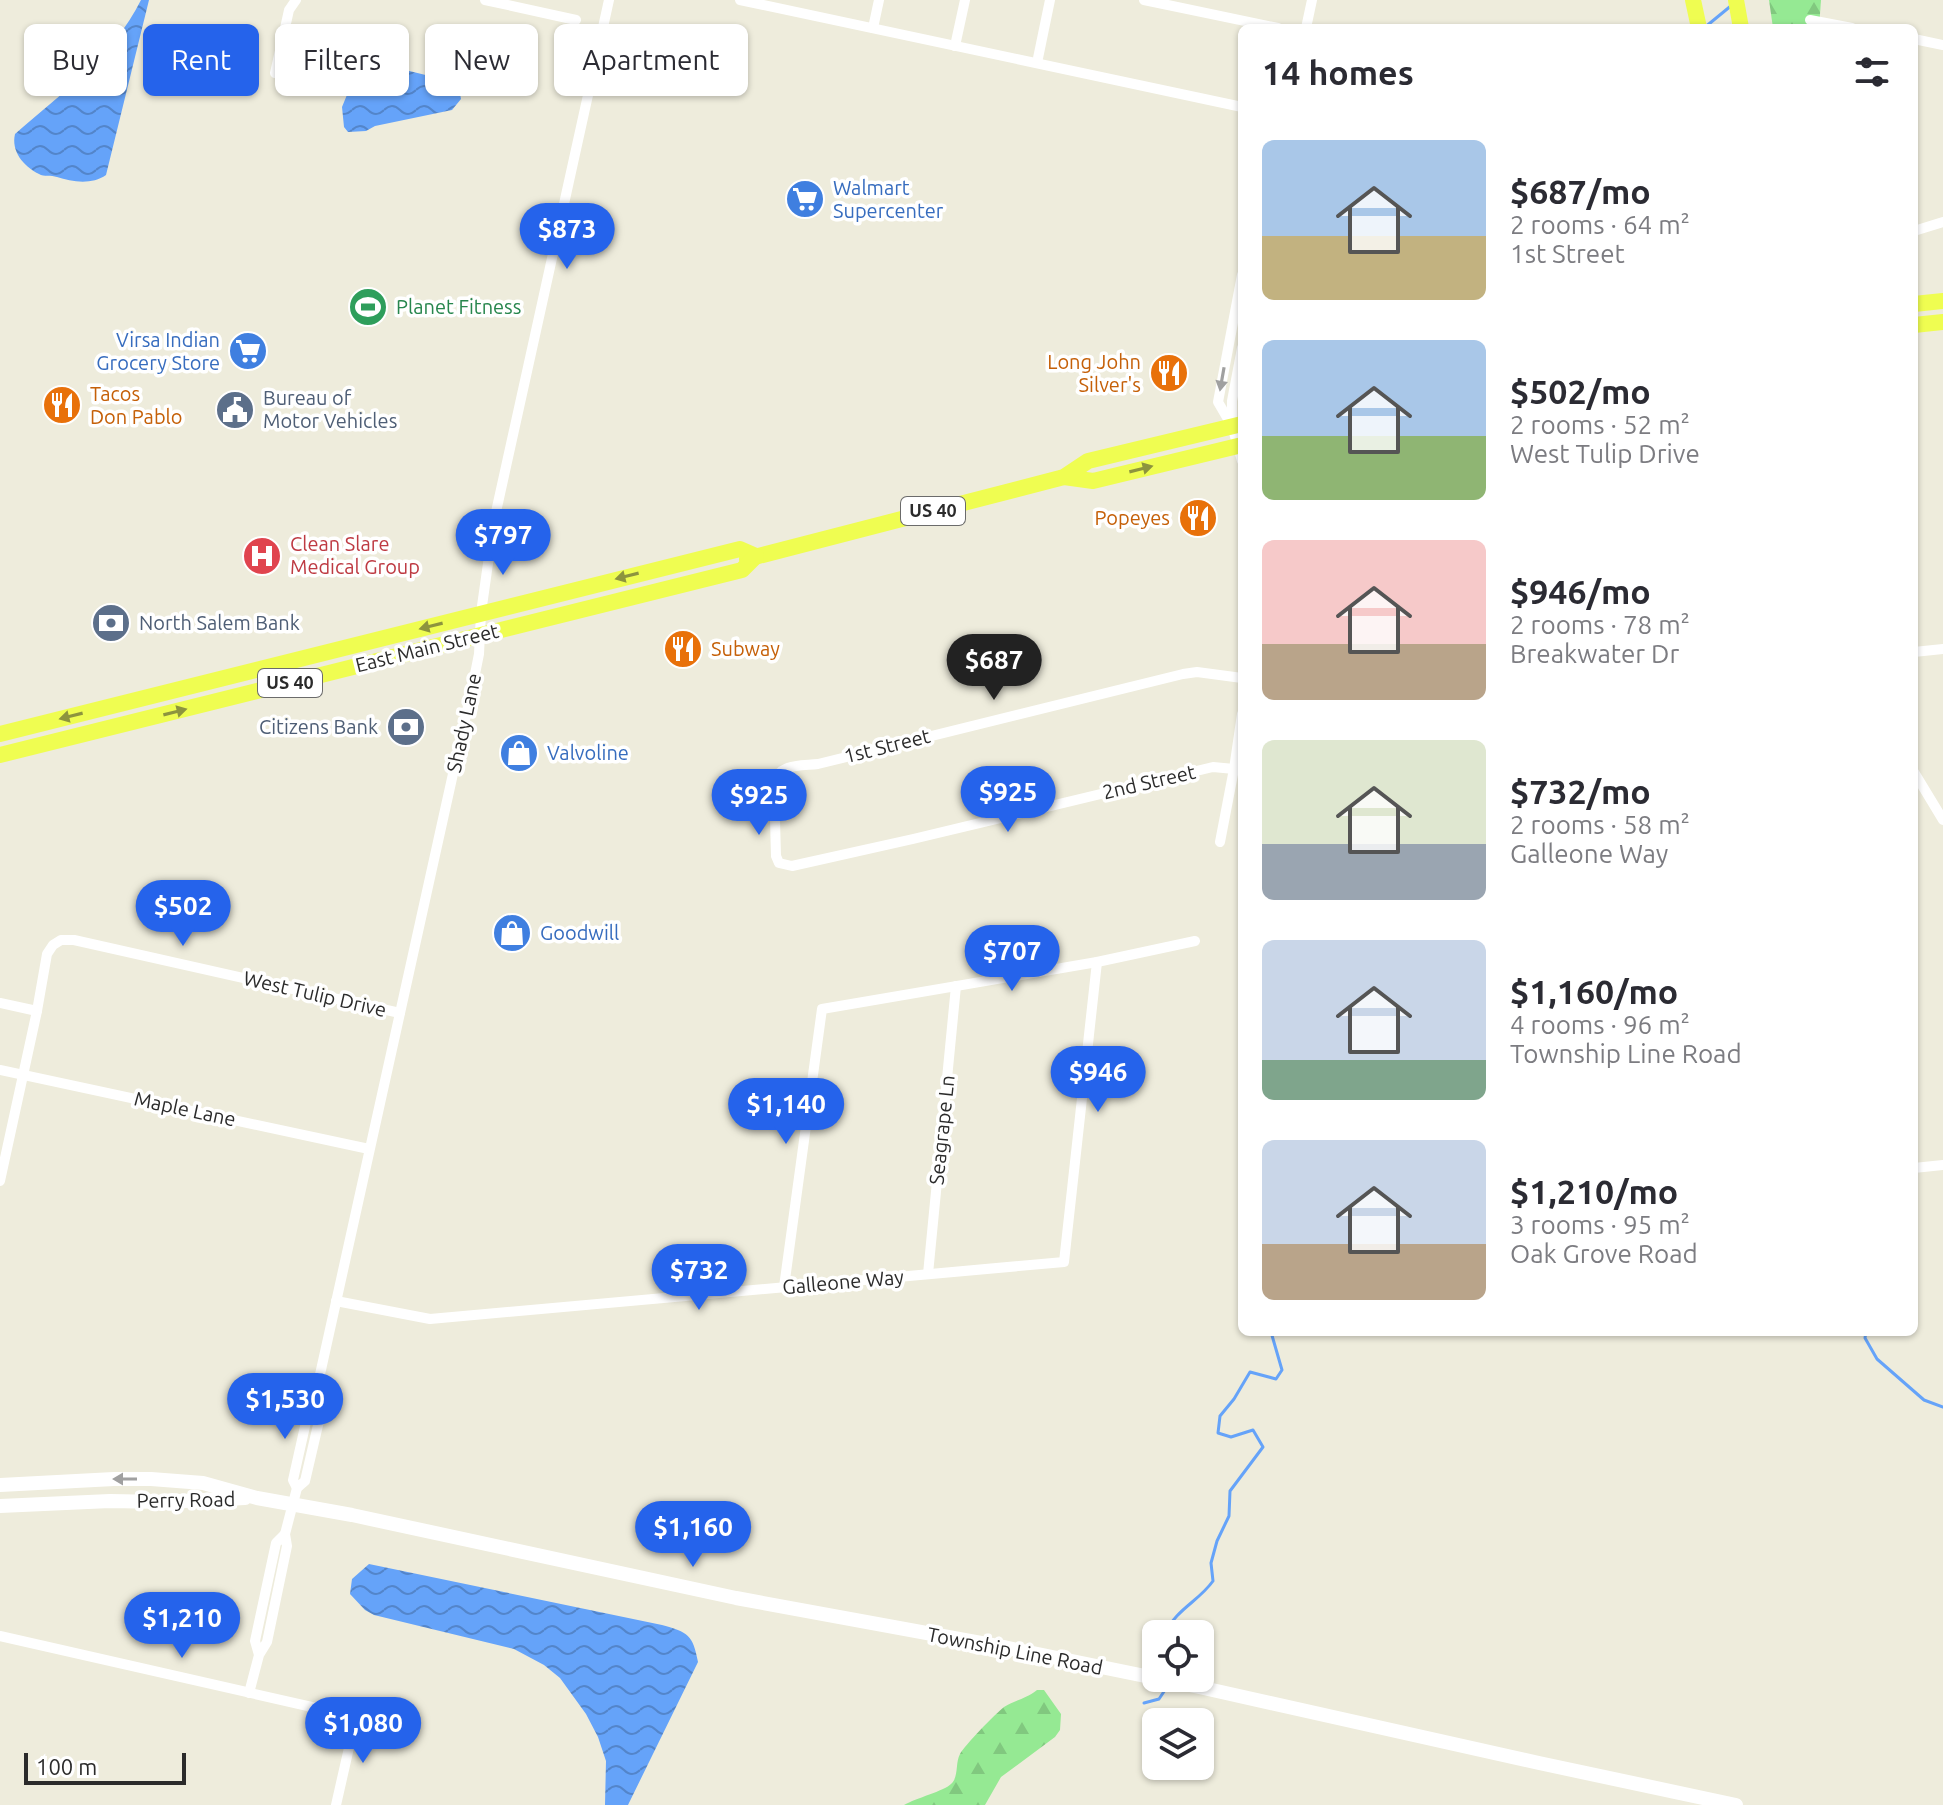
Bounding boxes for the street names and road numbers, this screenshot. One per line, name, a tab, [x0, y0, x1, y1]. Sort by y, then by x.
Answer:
road number: US 40	[901, 497, 965, 525]
street label: East Main Street	[353, 619, 501, 676]
road number: US 40	[258, 669, 322, 697]
street label: Shady Lane	[442, 671, 485, 775]
street label: 1st Street	[841, 724, 933, 767]
street label: 2nd Street	[1100, 760, 1198, 803]
street label: West Tulip Drive	[241, 966, 389, 1021]
street label: Seagrape Ln	[924, 1074, 959, 1186]
street label: Maple Lane	[132, 1087, 238, 1130]
street label: Galleone Way	[781, 1265, 905, 1298]
street label: Perry Road	[137, 1487, 235, 1512]
street label: Township Line Road	[925, 1622, 1105, 1679]

